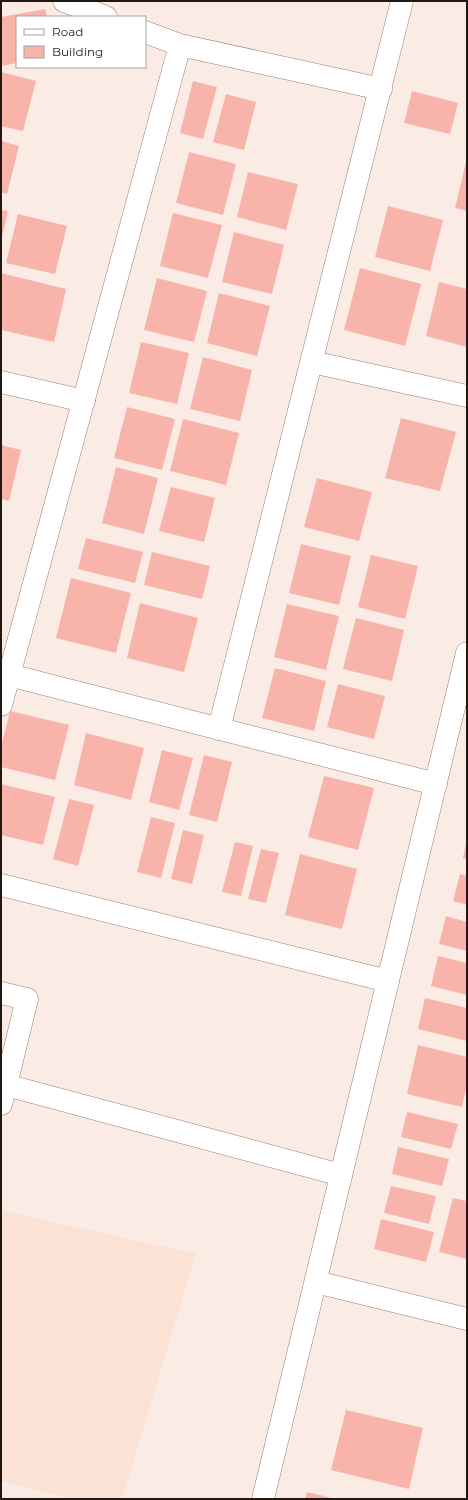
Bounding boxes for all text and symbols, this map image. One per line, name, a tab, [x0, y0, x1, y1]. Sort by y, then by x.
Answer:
legend	[16, 16, 146, 68]
text: Road	[52, 24, 83, 39]
text: Building	[52, 44, 103, 59]

